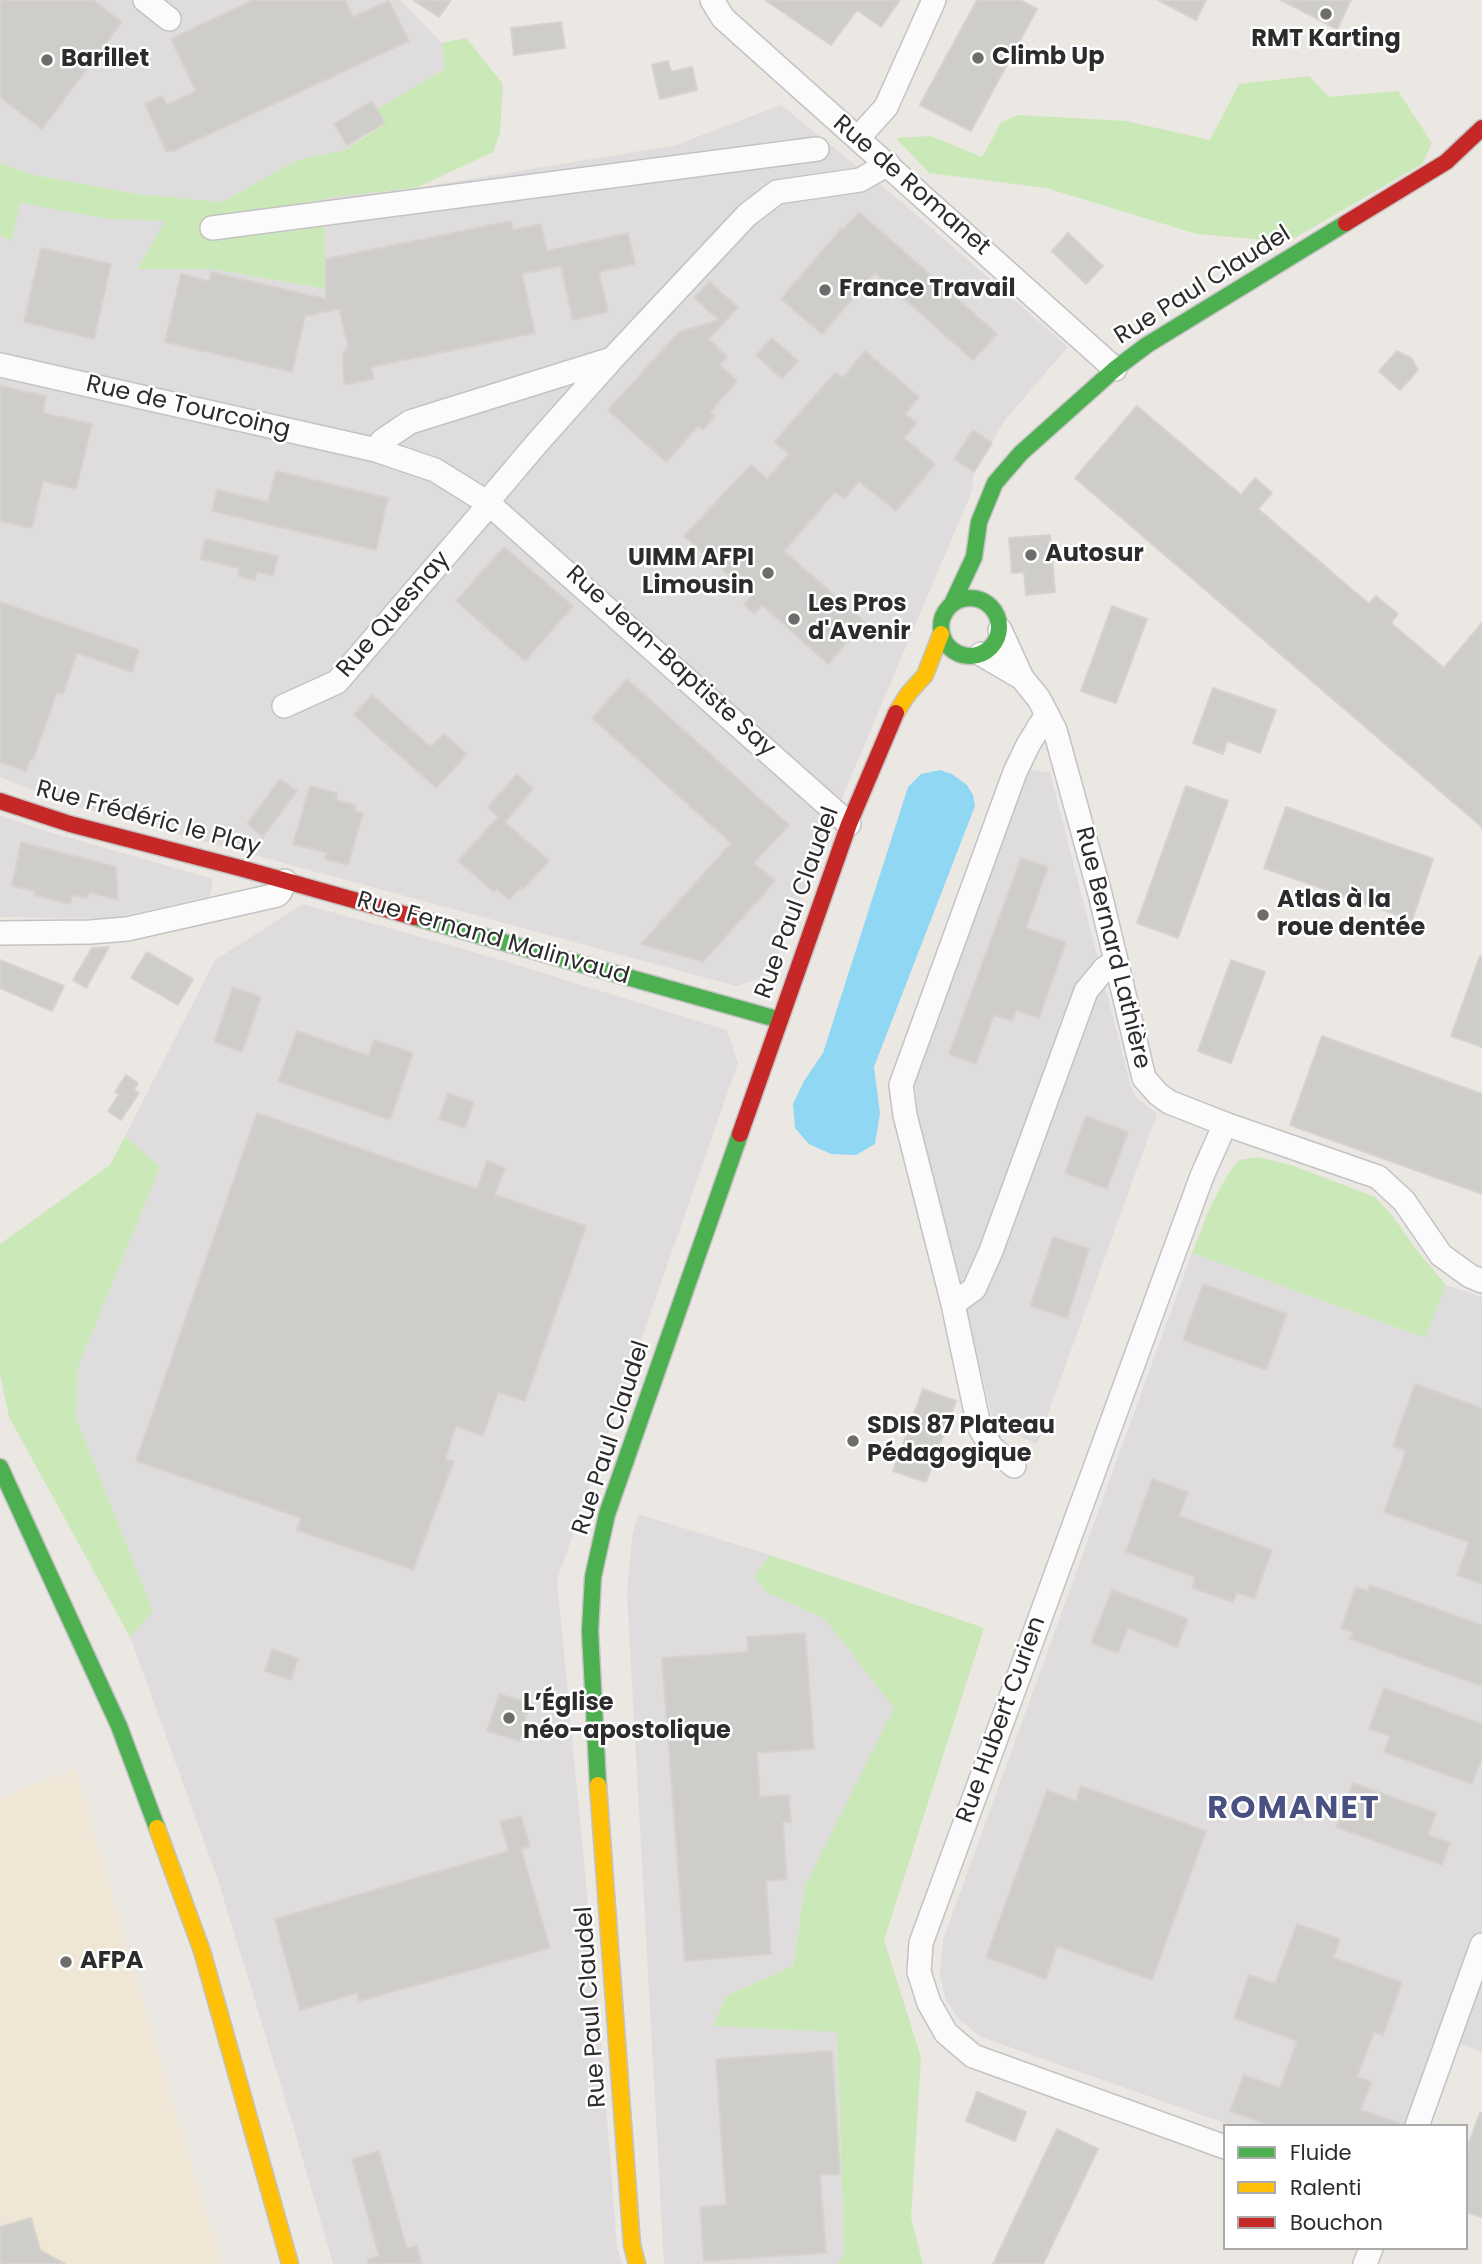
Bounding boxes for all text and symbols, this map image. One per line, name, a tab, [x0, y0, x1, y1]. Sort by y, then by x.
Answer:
marker: RMT Karting	[1318, 6, 1334, 22]
place label: RMT Karting	[1251, 26, 1401, 54]
place label: Climb Up	[992, 44, 1104, 72]
place label: Barillet	[61, 46, 149, 74]
marker: Climb Up	[970, 50, 986, 66]
marker: Barillet	[39, 52, 55, 68]
street label: Rue de Romanet	[827, 110, 995, 262]
street label: Rue Paul Claudel	[1110, 220, 1296, 352]
place label: France Travail	[839, 276, 1015, 304]
marker: France Travail	[817, 282, 833, 298]
street label: Rue de Tourcoing	[83, 370, 293, 446]
place label: Autosur	[1045, 541, 1144, 569]
place label: UIMM AFPI Limousin	[628, 545, 754, 601]
street label: Rue Quesnay	[331, 546, 457, 684]
marker: Autosur	[1023, 547, 1039, 563]
street label: Rue Jean-Baptiste Say	[559, 560, 781, 764]
marker: UIMM AFPI Limousin	[760, 565, 776, 581]
place label: Les Pros d'Avenir	[808, 591, 911, 647]
marker: Les Pros d'Avenir	[786, 611, 802, 627]
street label: Rue Frédéric le Play	[33, 775, 263, 863]
street label: Rue Paul Claudel	[750, 803, 846, 1003]
street label: Rue Bernard Lathière	[1068, 824, 1156, 1072]
street label: Rue Fernand Malinvaud	[353, 886, 633, 992]
place label: Atlas à la roue dentée	[1277, 887, 1425, 943]
marker: Atlas à la roue dentée	[1255, 907, 1271, 923]
street label: Rue Paul Claudel	[567, 1337, 657, 1539]
place label: SDIS 87 Plateau Pédagogique	[867, 1413, 1055, 1469]
marker: SDIS 87 Plateau Pédagogique	[845, 1433, 861, 1449]
street label: Rue Hubert Curien	[951, 1613, 1053, 1827]
place label: L’Église néo-apostolique	[523, 1690, 731, 1746]
marker: L’Église néo-apostolique	[501, 1710, 517, 1726]
district label: ROMANET	[1208, 1791, 1380, 1829]
street label: Rue Paul Claudel	[571, 1905, 613, 2109]
place label: AFPA	[80, 1948, 143, 1976]
marker: AFPA	[58, 1954, 74, 1970]
legend	[1223, 2124, 1468, 2250]
text: Fluide	[1290, 2138, 1352, 2167]
text: Ralenti	[1290, 2173, 1361, 2202]
text: Bouchon	[1290, 2208, 1383, 2237]

